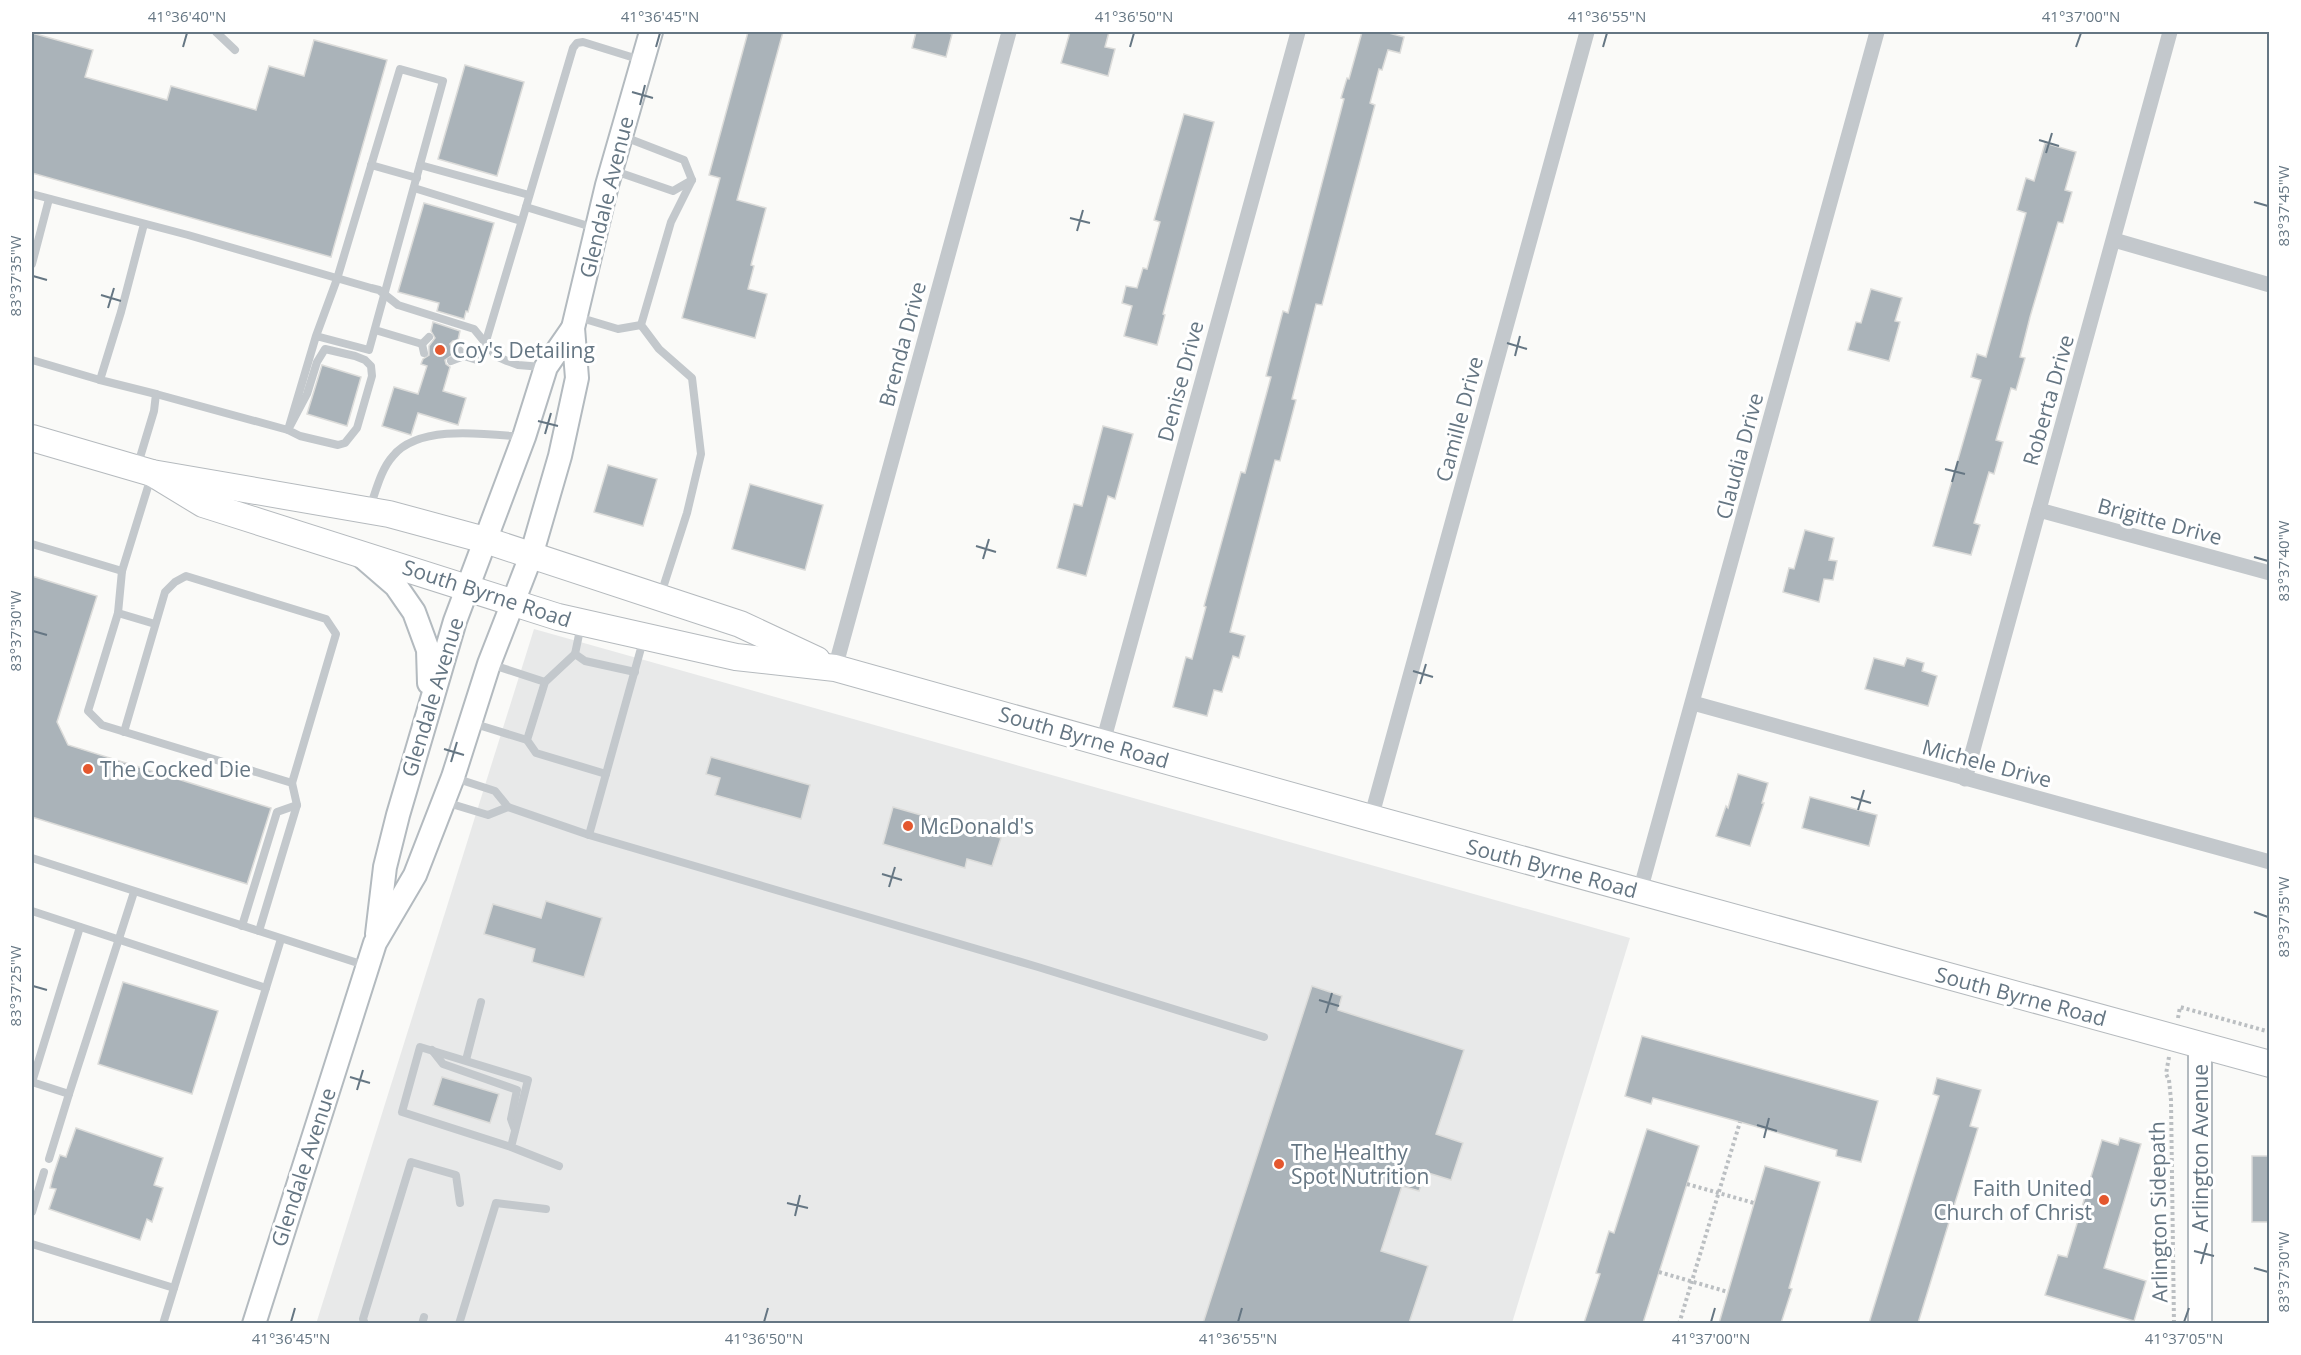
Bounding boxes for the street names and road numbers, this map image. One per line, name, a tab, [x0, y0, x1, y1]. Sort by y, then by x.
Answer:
street label: Glendale Avenue	[572, 113, 640, 281]
street label: Brenda Drive	[872, 278, 932, 410]
street label: Denise Drive	[1150, 318, 1210, 444]
street label: Roberta Drive	[2016, 331, 2080, 469]
street label: Camille Drive	[1429, 353, 1489, 485]
street label: Claudia Drive	[1709, 390, 1769, 522]
street label: Brigitte Drive	[2095, 491, 2225, 551]
street label: South Byrne Road	[399, 553, 575, 633]
street label: Glendale Avenue	[394, 614, 470, 780]
street label: South Byrne Road	[996, 699, 1172, 775]
street label: Michele Drive	[1919, 732, 2055, 794]
street label: South Byrne Road	[1463, 832, 1641, 904]
street label: South Byrne Road	[1932, 960, 2110, 1032]
street label: Arlington Avenue	[2186, 1064, 2214, 1232]
street label: Glendale Avenue	[264, 1084, 342, 1250]
street label: Arlington Sidepath	[2142, 1121, 2174, 1303]

